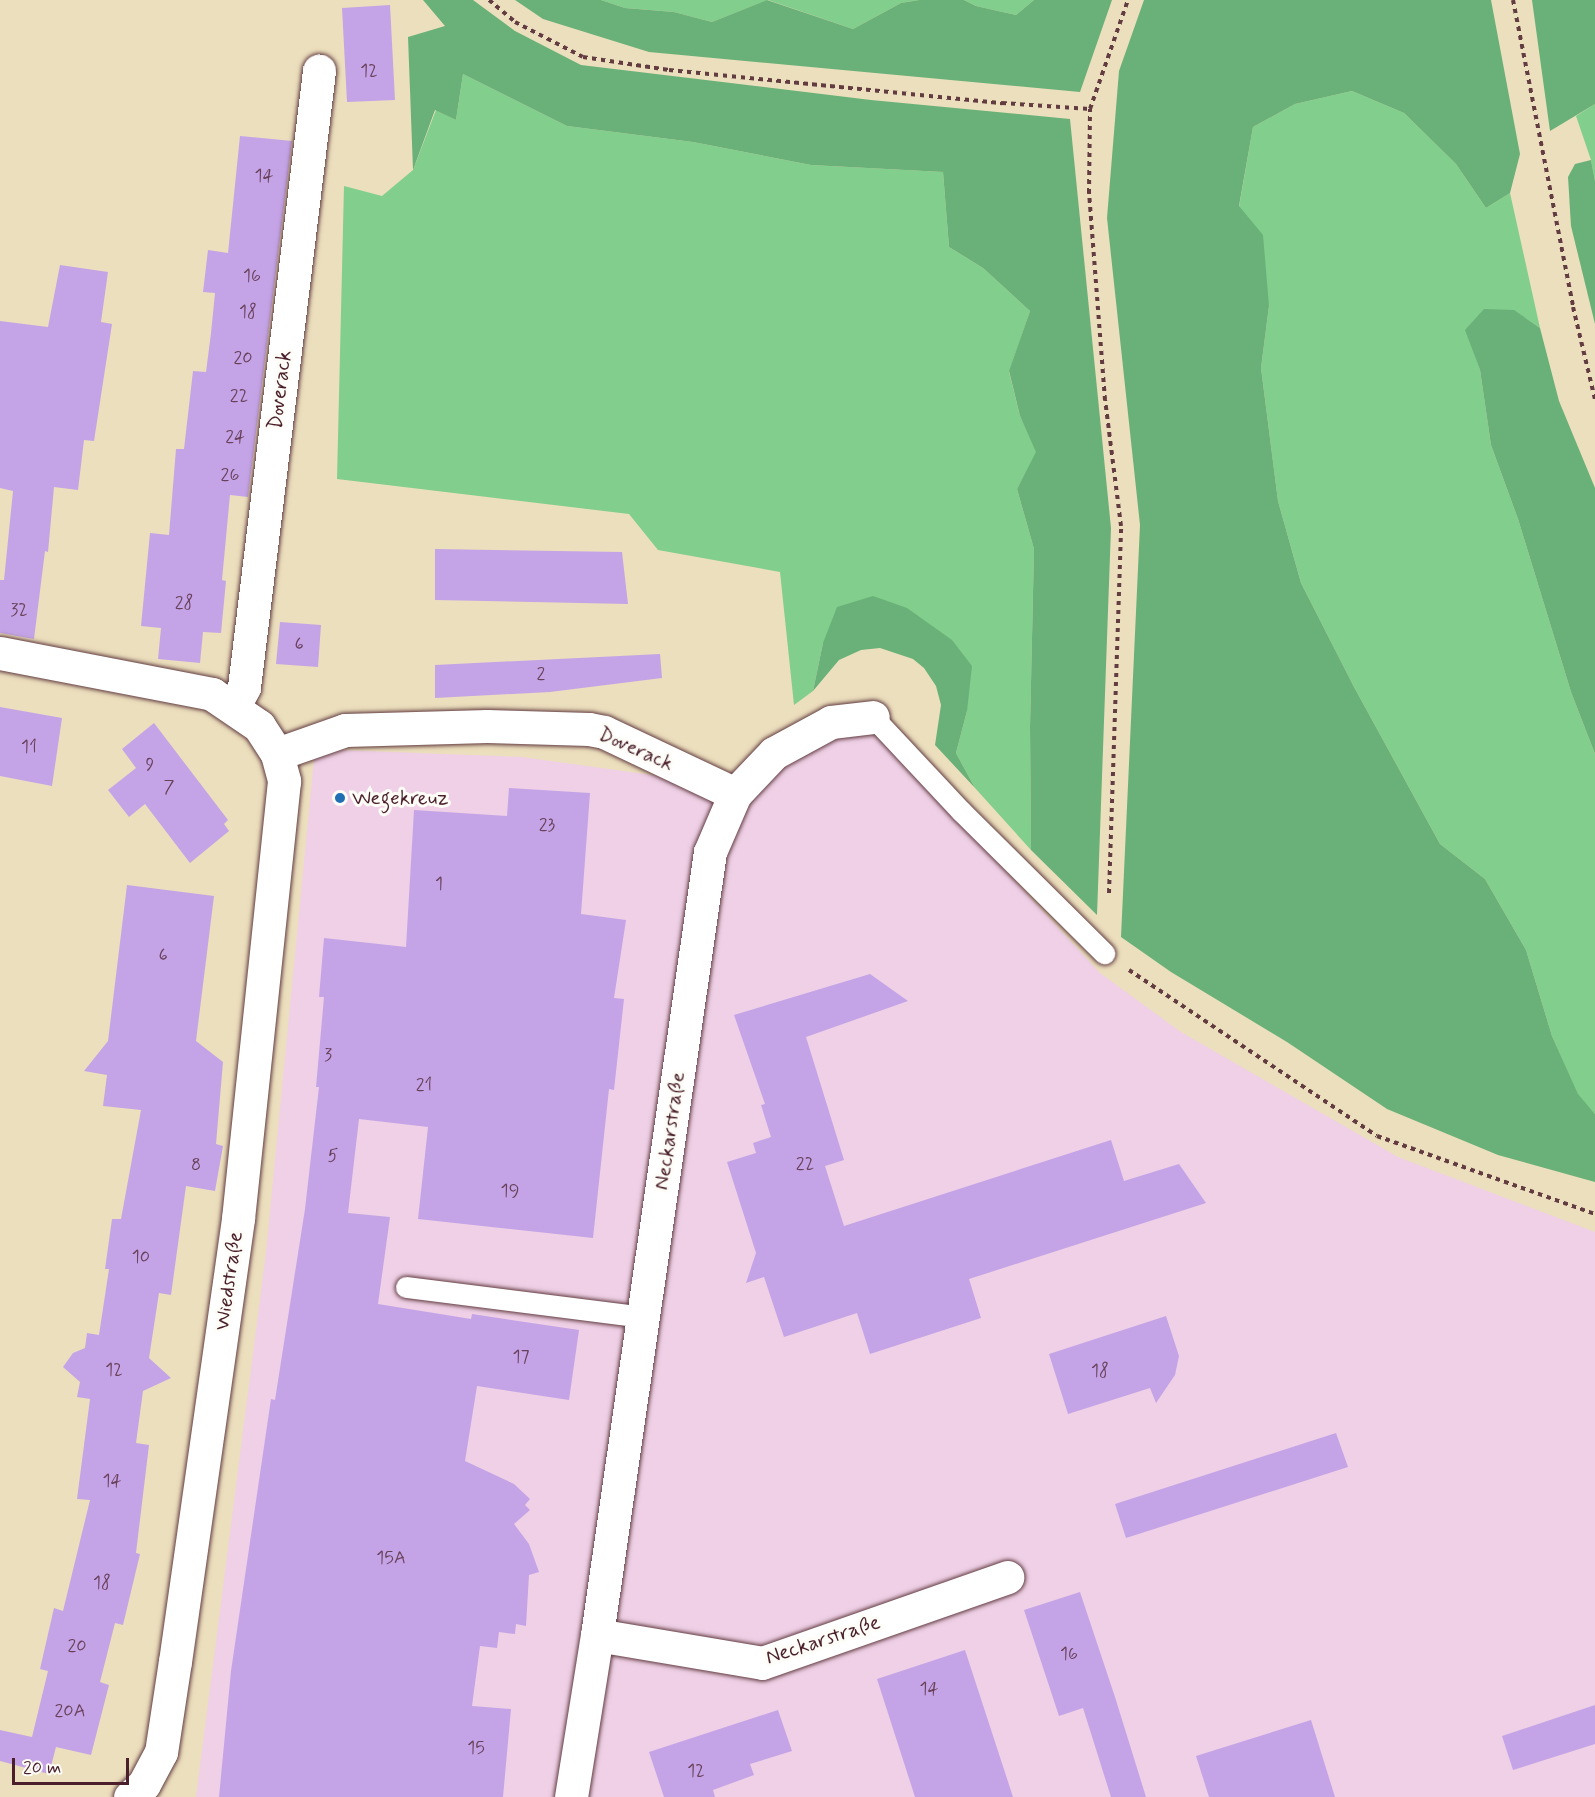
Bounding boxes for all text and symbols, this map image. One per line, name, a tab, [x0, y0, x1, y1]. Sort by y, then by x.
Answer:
house number: 12	[360, 60, 378, 82]
house number: 14	[255, 165, 273, 187]
house number: 16	[243, 265, 261, 287]
house number: 18	[239, 301, 257, 323]
house number: 20	[233, 347, 253, 369]
street label: Doverack	[263, 349, 297, 431]
house number: 22	[230, 385, 248, 407]
house number: 24	[225, 426, 245, 448]
house number: 26	[221, 464, 239, 486]
house number: 28	[175, 592, 193, 614]
house number: 32	[10, 599, 28, 621]
house number: 6	[294, 633, 304, 655]
house number: 2	[537, 663, 545, 685]
street label: Doverack	[594, 721, 678, 777]
house number: 11	[21, 736, 37, 758]
house number: 9	[146, 754, 154, 776]
house number: 7	[164, 776, 174, 798]
place label: Wegekreuz	[352, 785, 448, 811]
marker: Wegekreuz	[333, 791, 347, 805]
house number: 23	[539, 814, 555, 836]
house number: 1	[435, 873, 443, 895]
house number: 6	[158, 944, 168, 966]
house number: 3	[324, 1044, 332, 1066]
street label: Neckarstraße	[649, 1070, 691, 1192]
house number: 21	[416, 1074, 432, 1096]
house number: 5	[328, 1145, 338, 1167]
house number: 22	[796, 1153, 814, 1175]
house number: 8	[191, 1154, 201, 1176]
house number: 19	[501, 1180, 519, 1202]
street label: Wiedstraße	[210, 1230, 248, 1332]
house number: 10	[132, 1246, 150, 1268]
house number: 17	[512, 1346, 530, 1368]
house number: 12	[105, 1359, 123, 1381]
house number: 18	[1091, 1360, 1109, 1382]
house number: 14	[103, 1470, 121, 1492]
house number: 15A	[376, 1547, 406, 1569]
house number: 18	[93, 1572, 111, 1594]
street label: Neckarstraße	[763, 1610, 883, 1670]
house number: 20	[67, 1635, 87, 1657]
house number: 16	[1060, 1643, 1078, 1665]
house number: 14	[920, 1678, 938, 1700]
house number: 20A	[55, 1700, 85, 1722]
house number: 15	[467, 1737, 485, 1759]
scale bar	[15, 1746, 132, 1784]
text: 20 m	[23, 1756, 61, 1780]
house number: 12	[687, 1760, 705, 1782]

